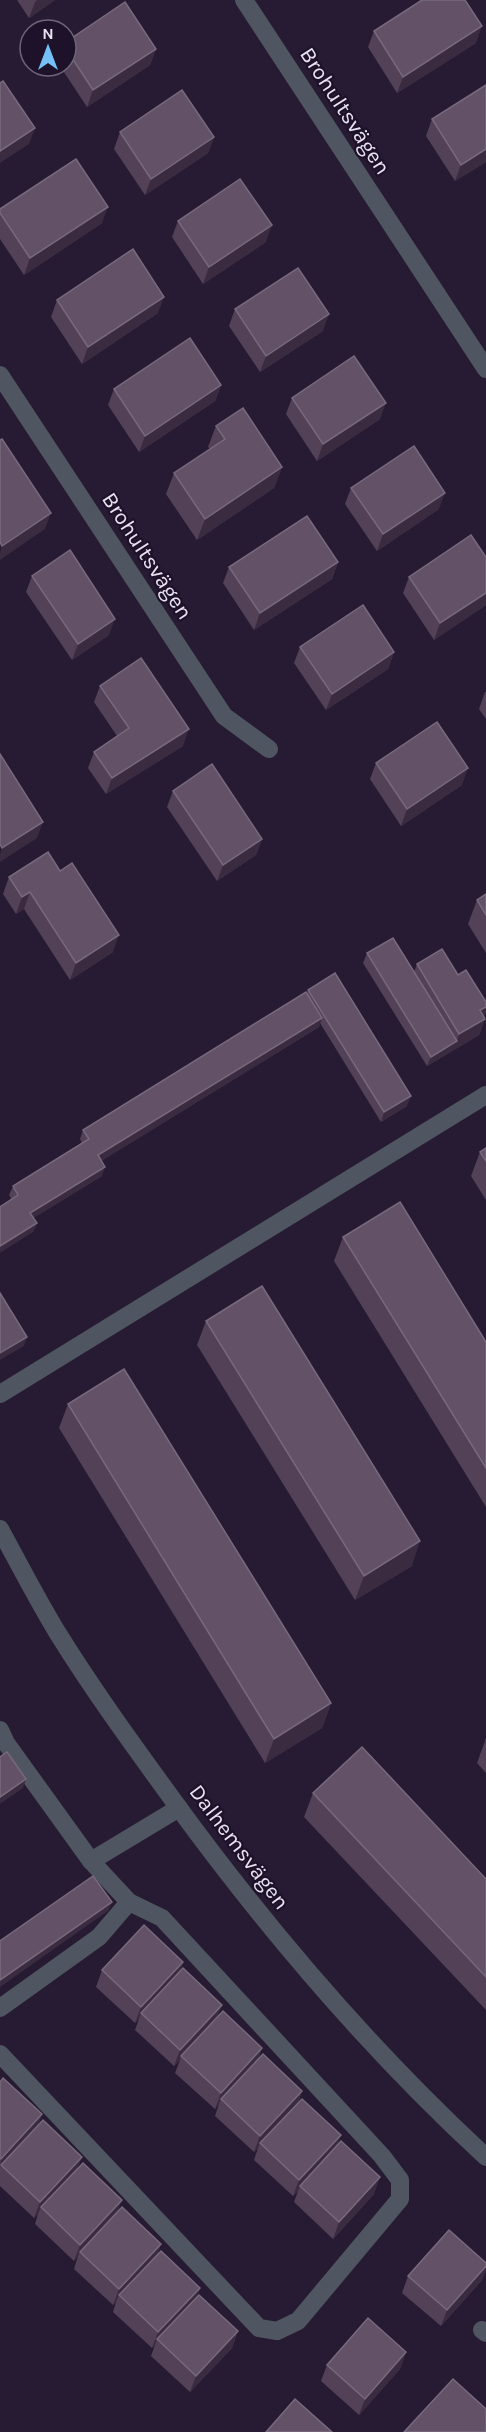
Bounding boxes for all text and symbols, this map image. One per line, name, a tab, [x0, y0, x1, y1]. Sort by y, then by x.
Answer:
north arrow	[18, 18, 78, 78]
text: N	[42, 24, 54, 43]
street label: Brohultsvägen	[294, 43, 396, 179]
street label: Brohultsvägen	[96, 488, 198, 624]
street label: Dalhemsvägen	[184, 1779, 294, 1915]

